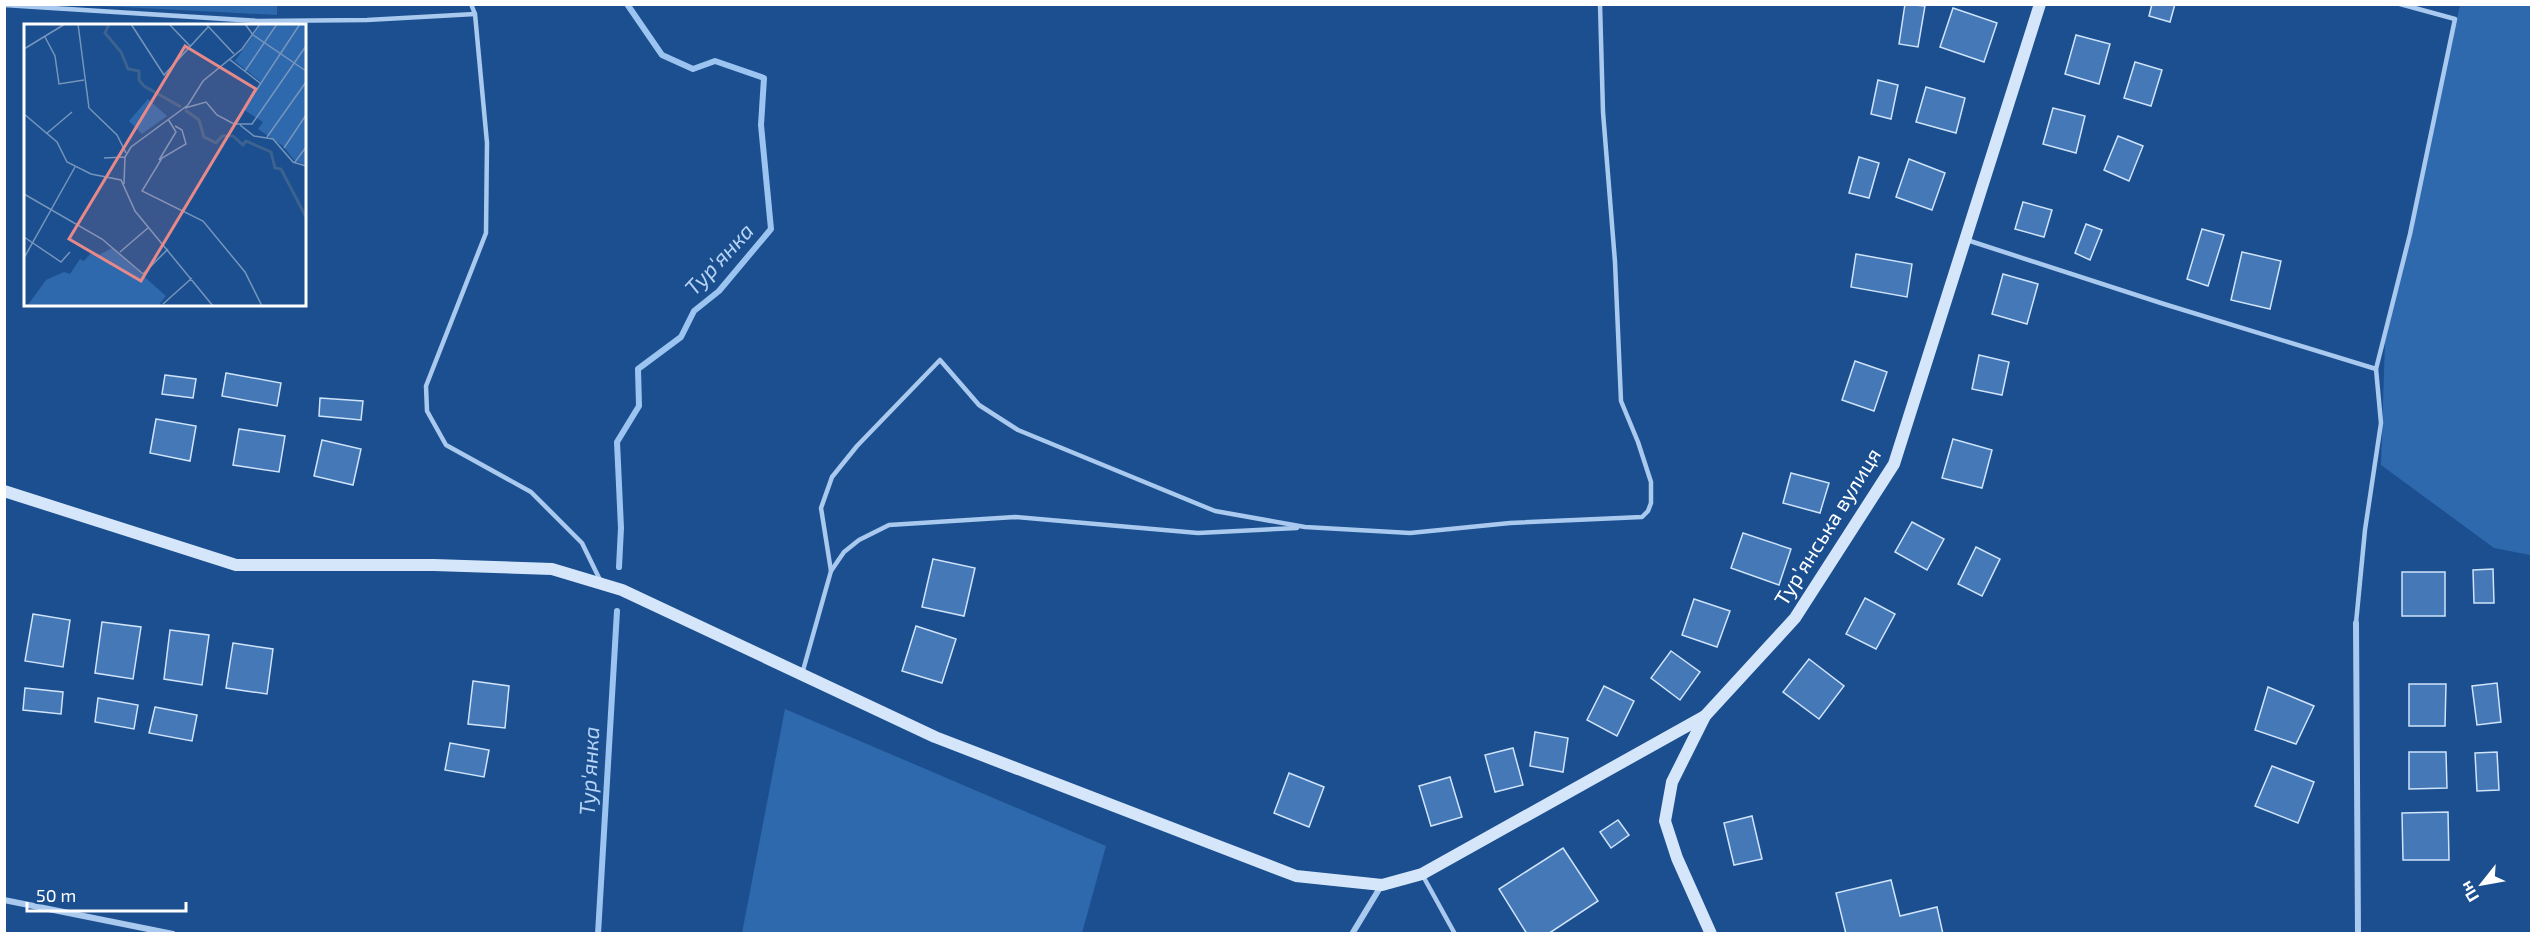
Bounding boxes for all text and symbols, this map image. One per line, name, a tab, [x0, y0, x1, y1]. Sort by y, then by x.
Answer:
inset map	[24, 24, 306, 306]
water label: Тур'янка	[678, 217, 758, 300]
street label: Турʼянська вулиця	[1768, 443, 1886, 610]
water label: Тур'янка	[573, 726, 603, 816]
north arrow	[2452, 854, 2512, 914]
scale bar	[27, 875, 186, 913]
text: Пн	[2455, 878, 2482, 906]
text: 50 m	[36, 884, 76, 906]

